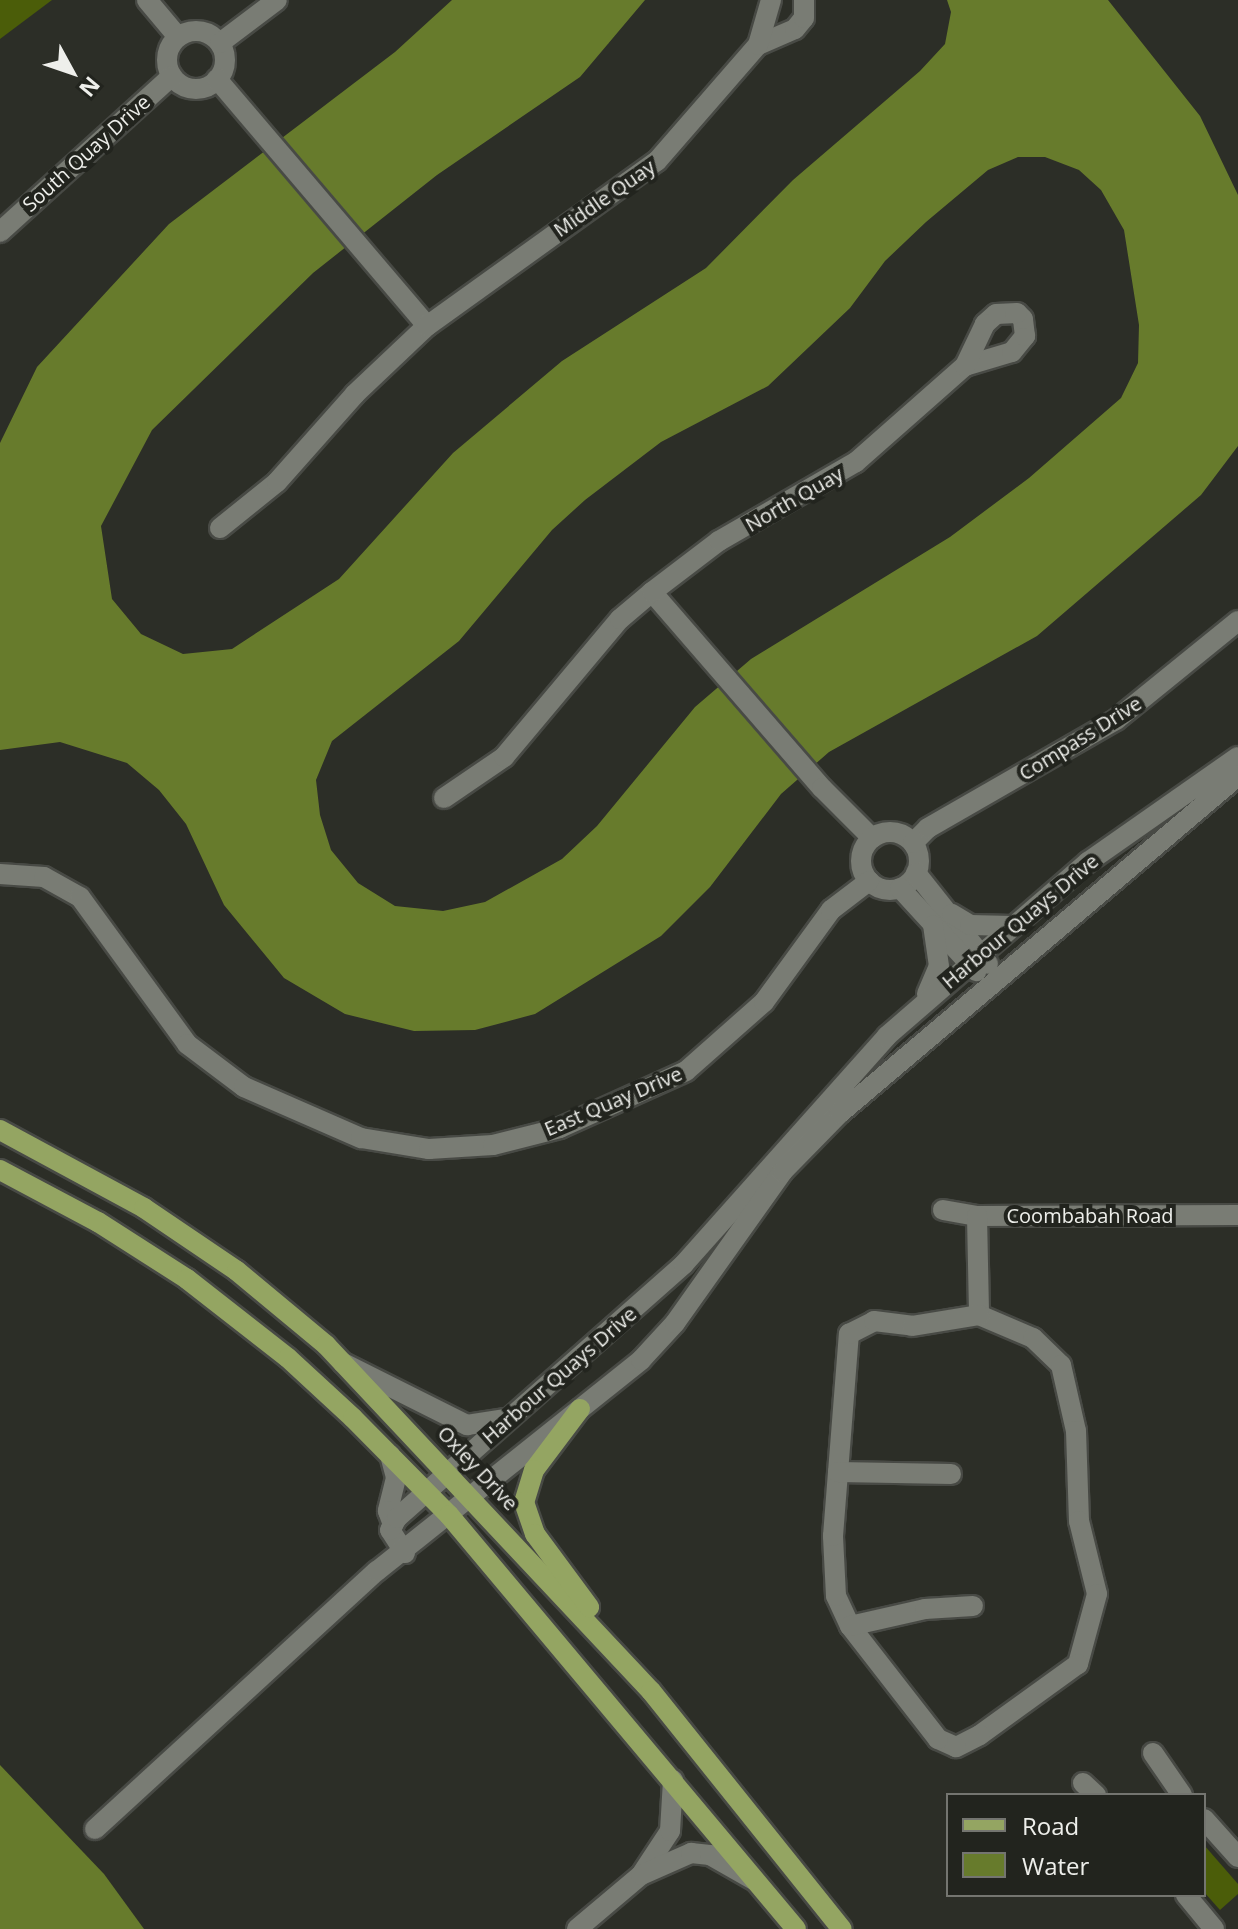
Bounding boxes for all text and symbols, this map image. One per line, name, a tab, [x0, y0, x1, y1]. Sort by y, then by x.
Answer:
north arrow	[32, 32, 112, 112]
text: N	[73, 71, 108, 104]
street label: South Quay Drive	[17, 90, 155, 216]
street label: Middle Quay	[549, 154, 659, 242]
street label: North Quay	[741, 461, 847, 537]
street label: Compass Drive	[1014, 691, 1146, 785]
street label: Harbour Quays Drive	[937, 849, 1103, 993]
street label: East Quay Drive	[541, 1061, 685, 1141]
street label: Coombabah Road	[1006, 1203, 1174, 1227]
street label: Harbour Quays Drive	[477, 1301, 641, 1449]
street label: Oxley Drive	[433, 1421, 523, 1515]
legend	[946, 1793, 1206, 1897]
text: Road	[1022, 1809, 1079, 1842]
text: Water	[1022, 1849, 1089, 1882]

